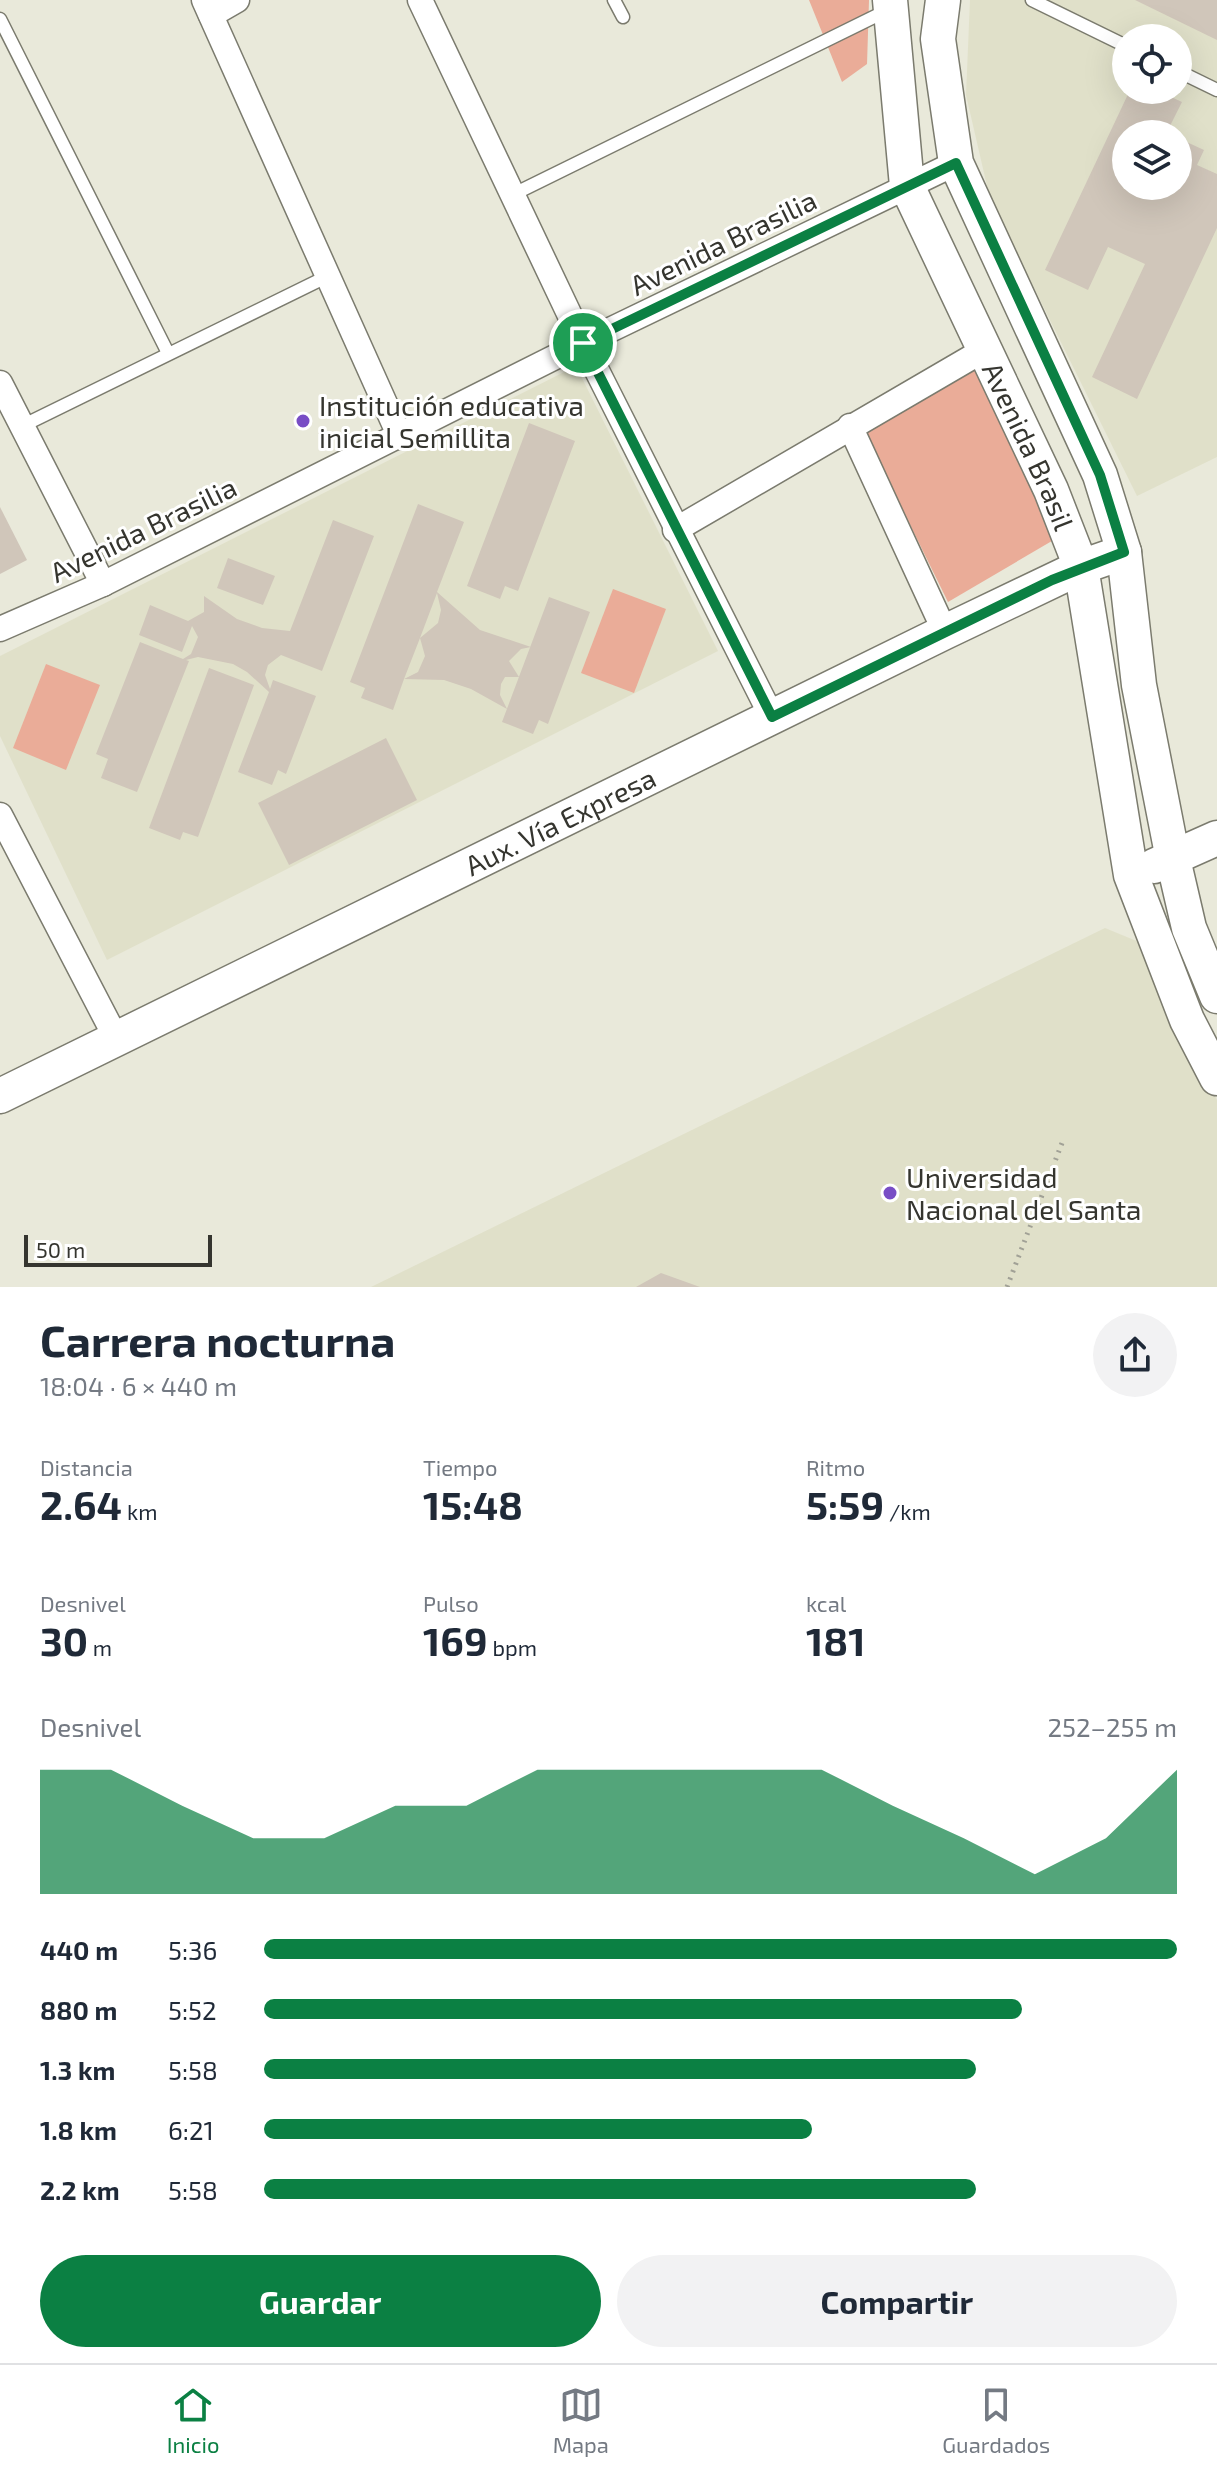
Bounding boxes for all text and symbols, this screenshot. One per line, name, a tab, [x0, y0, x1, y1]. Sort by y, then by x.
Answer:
map controls	[1112, 24, 1192, 200]
button: locate	[1112, 24, 1192, 104]
button: layers	[1112, 120, 1192, 200]
street label: Avenida Brasilia	[624, 182, 822, 302]
pin	[549, 309, 617, 377]
icon: arrive	[561, 321, 605, 365]
street label: Avenida Brasil	[976, 357, 1082, 535]
place label: Institución educativa inicial Semillita	[319, 388, 584, 454]
marker: Institución educativa inicial Semillita	[294, 412, 312, 430]
street label: Avenida Brasilia	[44, 469, 242, 589]
street label: Aux. Vía Expresa	[459, 760, 661, 882]
place label: Universidad Nacional del Santa	[906, 1160, 1141, 1226]
marker: Universidad Nacional del Santa	[881, 1184, 899, 1202]
scale bar	[24, 1231, 212, 1267]
text: 50 m	[36, 1236, 85, 1262]
text: Carrera nocturna	[40, 1313, 395, 1366]
button: share	[1093, 1313, 1177, 1397]
text: 18:04 · 6 × 440 m	[40, 1370, 237, 1401]
text: Distancia	[40, 1454, 133, 1480]
text: Tiempo	[423, 1454, 498, 1480]
text: Ritmo	[806, 1454, 865, 1480]
text: 2.64	[40, 1480, 122, 1528]
text: 15:48	[423, 1480, 523, 1528]
text: 5:59	[806, 1480, 884, 1528]
text: km	[122, 1498, 157, 1524]
text: /km	[884, 1498, 931, 1524]
text: Desnivel	[40, 1590, 126, 1616]
text: Pulso	[423, 1590, 479, 1616]
text: kcal	[806, 1590, 846, 1616]
text: 30	[40, 1616, 88, 1664]
text: 169	[423, 1616, 487, 1664]
text: 181	[806, 1616, 865, 1664]
text: m	[88, 1634, 112, 1660]
text: bpm	[487, 1634, 537, 1660]
text: Desnivel	[40, 1711, 141, 1742]
text: 252–255 m	[1047, 1711, 1177, 1742]
text: 440 m	[40, 1934, 118, 1965]
text: 5:36	[168, 1934, 217, 1965]
text: 880 m	[40, 1994, 117, 2025]
text: 5:52	[168, 1994, 217, 2025]
text: 1.3 km	[40, 2054, 115, 2085]
text: 5:58	[168, 2054, 218, 2085]
text: 1.8 km	[40, 2114, 117, 2145]
text: 6:21	[168, 2114, 214, 2145]
text: 2.2 km	[40, 2174, 120, 2205]
text: 5:58	[168, 2174, 218, 2205]
button: Guardar	[40, 2255, 601, 2347]
button: Compartir	[617, 2255, 1177, 2347]
tab: Inicio	[167, 2383, 219, 2457]
tab: Mapa	[553, 2383, 609, 2457]
tab: Guardados	[942, 2383, 1050, 2457]

